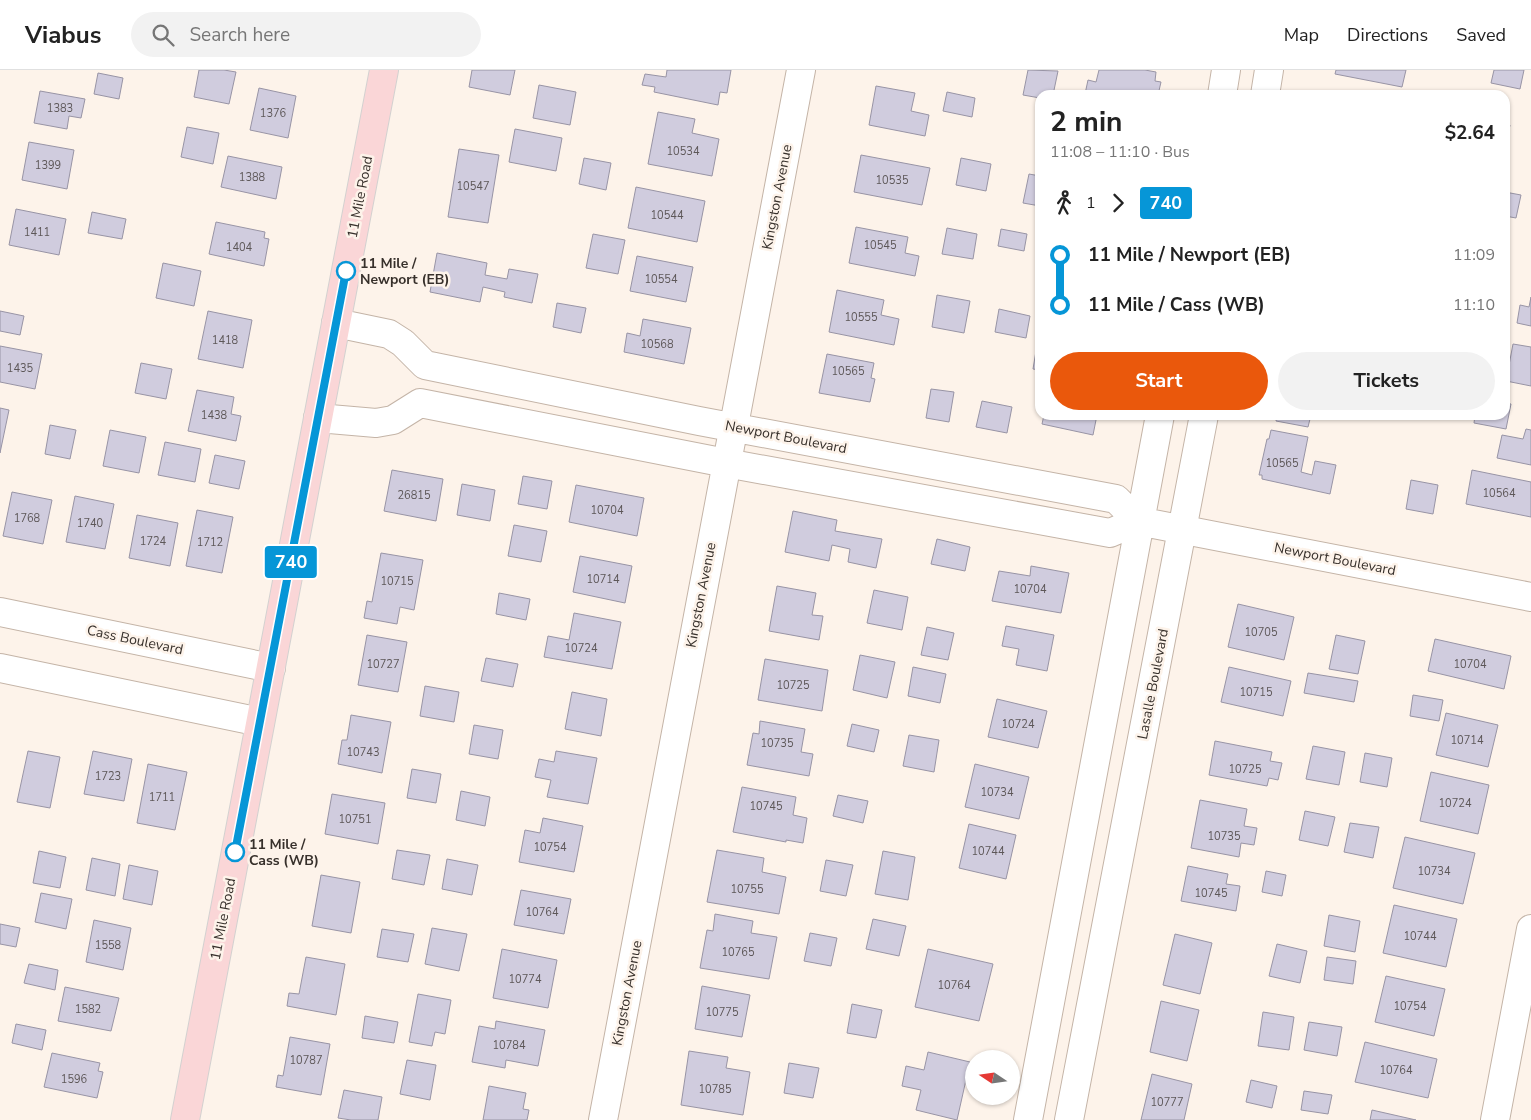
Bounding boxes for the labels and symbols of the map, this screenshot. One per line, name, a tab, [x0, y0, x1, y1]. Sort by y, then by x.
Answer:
house number: 1383	[47, 101, 73, 116]
house number: 1376	[260, 106, 287, 121]
street label: Kingston Avenue	[758, 143, 796, 251]
house number: 10534	[667, 144, 700, 159]
street label: 11 Mile Road	[343, 154, 377, 240]
house number: 1399	[35, 158, 61, 173]
house number: 1388	[239, 170, 266, 185]
house number: 10535	[876, 173, 909, 188]
house number: 10547	[457, 179, 490, 194]
house number: 10544	[651, 208, 684, 223]
house number: 1411	[24, 225, 50, 240]
house number: 10545	[864, 238, 897, 253]
house number: 1404	[226, 240, 253, 255]
place label: 11 Mile / Newport (EB)	[360, 254, 449, 289]
marker: 11 Mile / Newport (EB)	[336, 261, 356, 281]
house number: 10554	[645, 272, 678, 287]
house number: 10555	[845, 310, 878, 325]
house number: 1418	[212, 333, 239, 348]
house number: 10568	[641, 337, 674, 352]
house number: 1435	[7, 361, 34, 376]
house number: 10565	[832, 364, 865, 379]
house number: 1438	[201, 408, 228, 423]
street label: Newport Boulevard	[724, 416, 848, 458]
house number: 10565	[1266, 456, 1299, 471]
house number: 10564	[1483, 486, 1516, 501]
house number: 26815	[398, 488, 431, 503]
house number: 10704	[591, 503, 624, 518]
house number: 1768	[14, 511, 41, 526]
house number: 1740	[77, 516, 104, 531]
house number: 1724	[140, 534, 167, 549]
house number: 1712	[197, 535, 223, 550]
street label: Newport Boulevard	[1273, 538, 1397, 580]
street label: Kingston Avenue	[682, 541, 720, 649]
line badge: 740	[262, 546, 320, 578]
house number: 10714	[587, 572, 620, 587]
house number: 10715	[381, 574, 414, 589]
house number: 10704	[1014, 582, 1047, 597]
street label: Cass Boulevard	[85, 621, 185, 659]
house number: 10705	[1245, 625, 1278, 640]
street label: Lasalle Boulevard	[1133, 627, 1173, 741]
house number: 10724	[565, 641, 598, 656]
house number: 10727	[367, 657, 400, 672]
house number: 10704	[1454, 657, 1487, 672]
house number: 10725	[777, 678, 810, 693]
house number: 10715	[1240, 685, 1273, 700]
house number: 10724	[1002, 717, 1035, 732]
house number: 10714	[1451, 733, 1484, 748]
house number: 10735	[761, 736, 794, 751]
house number: 10743	[347, 745, 380, 760]
house number: 10725	[1229, 762, 1262, 777]
house number: 1723	[95, 769, 121, 784]
house number: 10734	[981, 785, 1014, 800]
house number: 1711	[149, 790, 175, 805]
house number: 10724	[1439, 796, 1472, 811]
house number: 10745	[750, 799, 783, 814]
house number: 10751	[339, 812, 372, 827]
house number: 10735	[1208, 829, 1241, 844]
place label: 11 Mile / Cass (WB)	[249, 835, 319, 870]
house number: 10754	[534, 840, 567, 855]
marker: 11 Mile / Cass (WB)	[225, 842, 245, 862]
house number: 10744	[972, 844, 1005, 859]
house number: 10734	[1418, 864, 1451, 879]
street label: 11 Mile Road	[206, 876, 240, 962]
house number: 10755	[731, 882, 764, 897]
house number: 10745	[1195, 886, 1228, 901]
house number: 10764	[526, 905, 559, 920]
house number: 10744	[1404, 929, 1437, 944]
house number: 1558	[95, 938, 122, 953]
street label: Kingston Avenue	[608, 939, 646, 1047]
house number: 10765	[722, 945, 755, 960]
house number: 10774	[509, 972, 542, 987]
house number: 10764	[938, 978, 971, 993]
house number: 10754	[1394, 999, 1427, 1014]
house number: 1582	[75, 1002, 101, 1017]
house number: 10775	[706, 1005, 739, 1020]
house number: 10784	[493, 1038, 526, 1053]
north arrow	[965, 1050, 1020, 1105]
house number: 10787	[290, 1053, 323, 1068]
house number: 10764	[1380, 1063, 1413, 1078]
house number: 1596	[61, 1072, 88, 1087]
house number: 10785	[699, 1082, 732, 1097]
house number: 10777	[1151, 1095, 1184, 1110]

